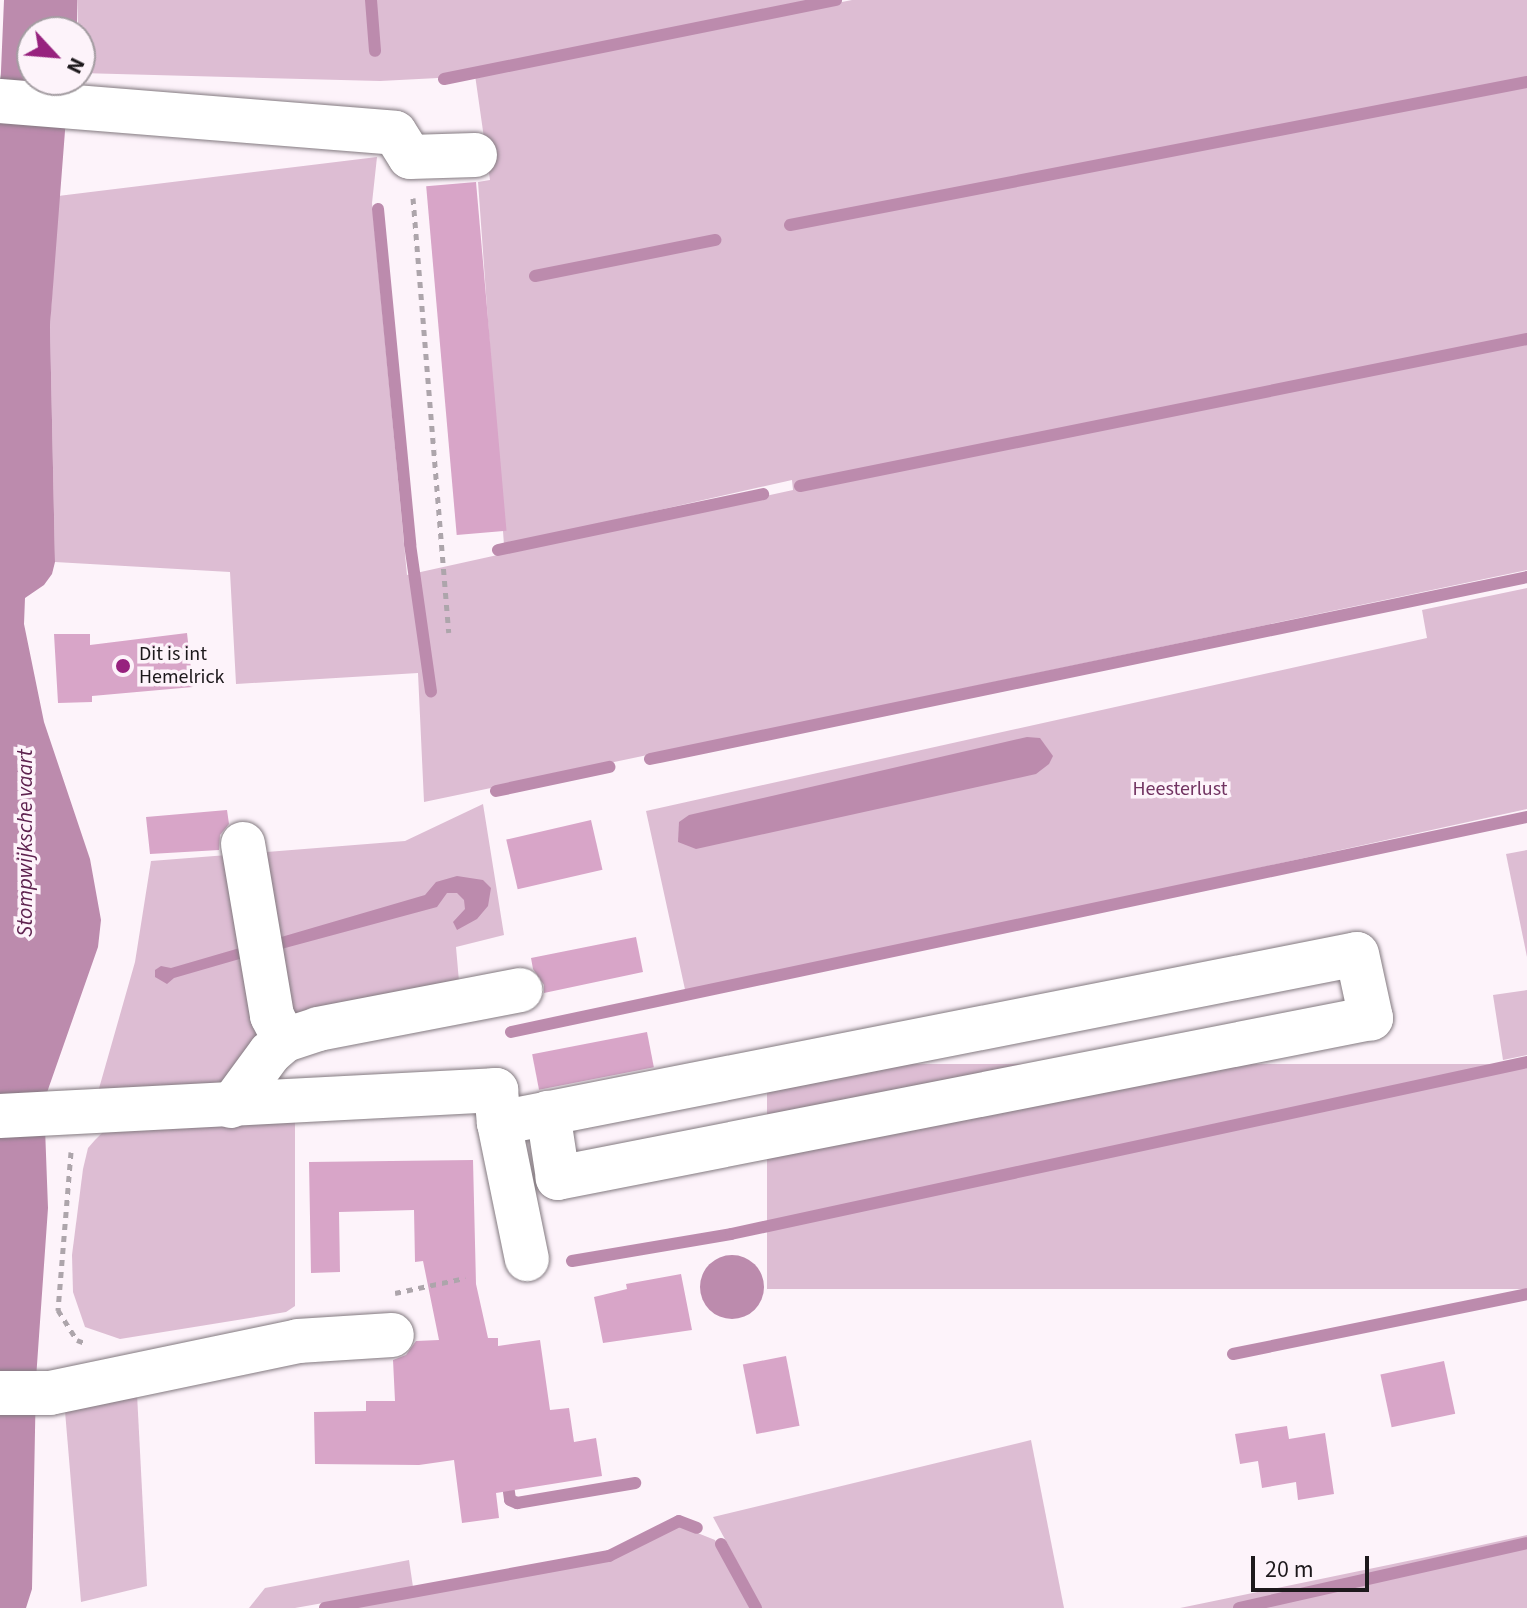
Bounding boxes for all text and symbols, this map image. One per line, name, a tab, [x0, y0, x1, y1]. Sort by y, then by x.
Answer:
north arrow	[16, 16, 96, 96]
text: N	[58, 52, 93, 79]
place label: Dit is int Hemelrick	[139, 642, 224, 689]
marker: Dit is int Hemelrick	[114, 657, 132, 675]
water label: Stompwijksche vaart	[13, 749, 39, 937]
park label: Heesterlust	[1133, 777, 1227, 801]
scale bar	[1255, 1540, 1373, 1590]
text: 20 m	[1265, 1552, 1314, 1587]

